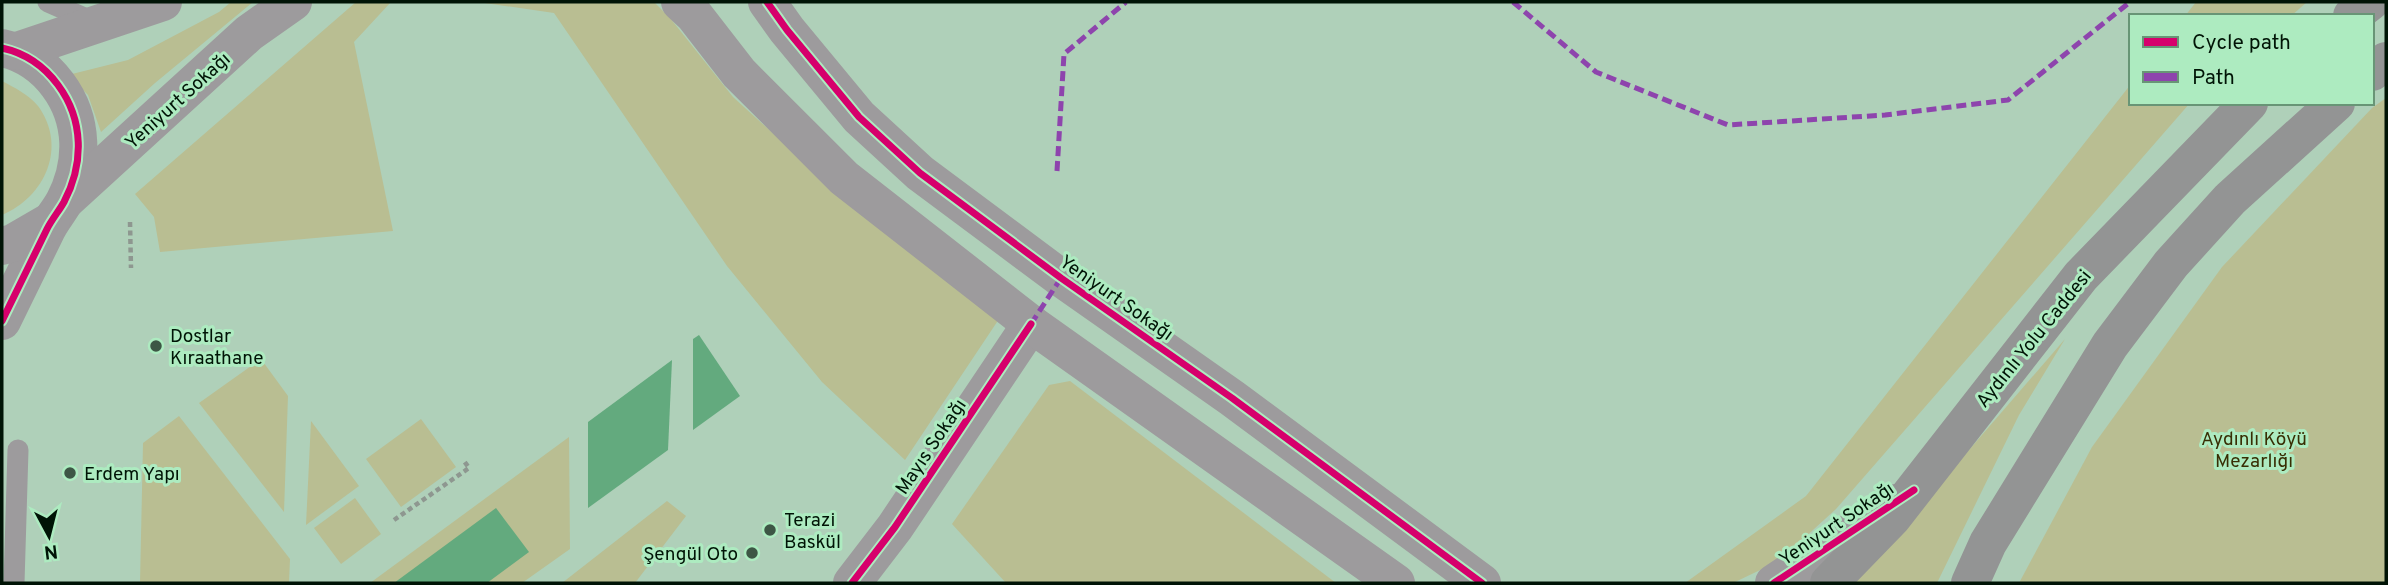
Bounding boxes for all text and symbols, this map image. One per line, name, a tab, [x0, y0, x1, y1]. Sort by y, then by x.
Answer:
legend	[2129, 14, 2374, 105]
text: Cycle path	[2192, 30, 2291, 57]
street label: Yeniyurt Sokağı	[121, 48, 236, 155]
text: Path	[2192, 65, 2235, 92]
street label: Yeniyurt Sokağı	[1054, 250, 1177, 347]
street label: Aydınlı Yolu Caddesi	[1972, 265, 2098, 413]
place label: Dostlar Kıraathane	[170, 325, 263, 371]
marker: Dostlar Kıraathane	[148, 338, 164, 354]
street label: Mayıs Sokağı	[891, 395, 972, 500]
park label: Aydınlı Köyü Mezarlığı	[2201, 428, 2307, 474]
place label: Erdem Yapı	[84, 463, 180, 487]
marker: Erdem Yapı	[62, 465, 78, 481]
street label: Yeniyurt Sokağı	[1775, 477, 1899, 572]
north arrow	[14, 501, 84, 571]
place label: Terazi Baskül	[784, 509, 841, 555]
marker: Terazi Baskül	[762, 522, 778, 538]
text: N	[43, 538, 59, 564]
place label: Şengül Oto	[643, 543, 738, 567]
marker: Şengül Oto	[744, 545, 760, 561]

